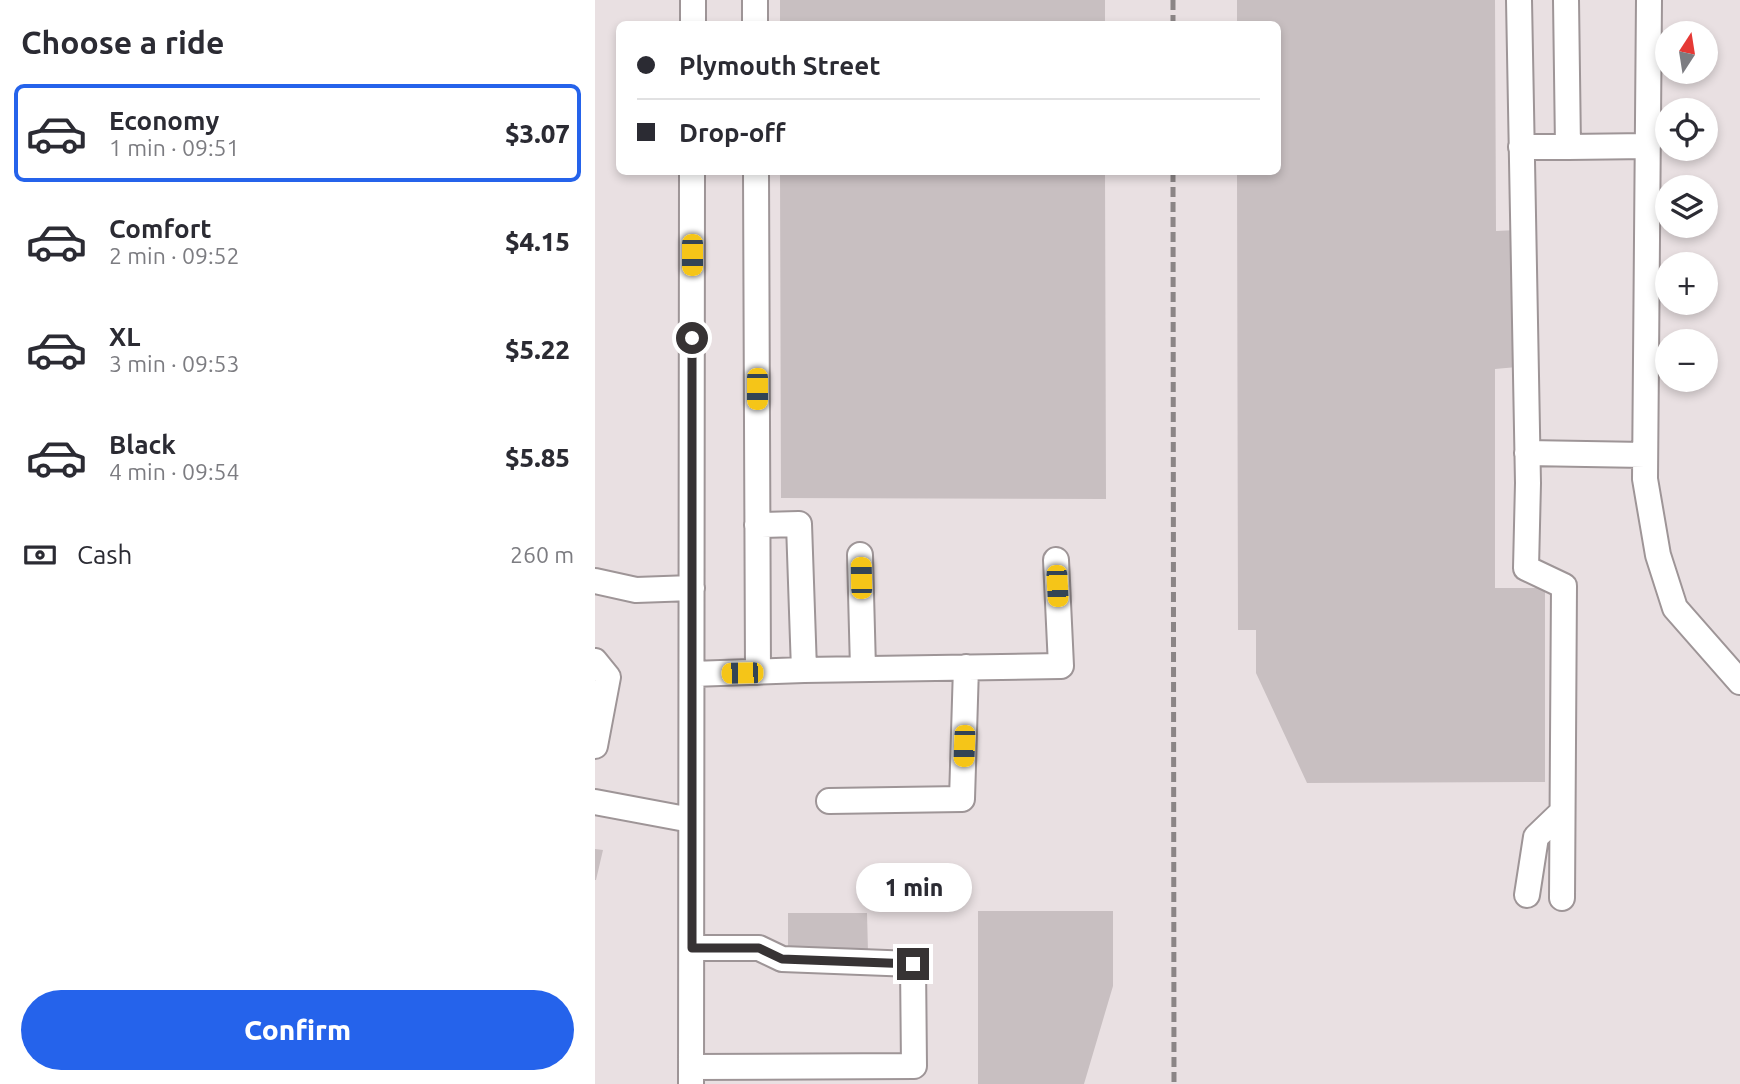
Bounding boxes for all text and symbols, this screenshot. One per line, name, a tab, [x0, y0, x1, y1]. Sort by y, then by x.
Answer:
north arrow	[1655, 21, 1719, 84]
map controls	[1655, 21, 1718, 392]
text: Choose a ride	[21, 24, 224, 60]
text: Plymouth Street	[679, 51, 880, 80]
button: locate	[1655, 98, 1718, 161]
icon: car	[25, 102, 88, 165]
text: Economy	[109, 106, 219, 135]
text: Drop-off	[679, 118, 786, 147]
text: $3.07	[505, 119, 570, 148]
text: 1 min · 09:51	[109, 135, 240, 160]
button: layers	[1655, 175, 1718, 238]
icon: car	[25, 210, 88, 273]
text: Comfort	[109, 214, 212, 243]
text: $4.15	[505, 227, 570, 256]
car	[682, 234, 703, 276]
text: 2 min · 09:52	[109, 243, 240, 268]
button: +	[1655, 252, 1718, 315]
icon: car	[25, 318, 88, 381]
text: XL	[109, 322, 140, 351]
route start	[676, 322, 708, 354]
button: −	[1655, 329, 1718, 392]
text: $5.22	[505, 335, 570, 364]
text: 3 min · 09:53	[109, 351, 240, 376]
car	[747, 368, 768, 410]
icon: car	[25, 426, 88, 489]
text: Black	[109, 430, 176, 459]
text: $5.85	[505, 443, 570, 472]
text: 4 min · 09:54	[109, 459, 240, 484]
icon: cash	[21, 536, 59, 574]
text: Cash	[77, 540, 132, 569]
text: 260 m	[510, 542, 574, 567]
car	[851, 557, 872, 599]
car	[1046, 564, 1069, 608]
car	[721, 662, 764, 684]
car	[953, 725, 976, 767]
callout: 1 min	[855, 862, 971, 912]
text: 1 min	[885, 875, 943, 900]
route end	[897, 948, 929, 980]
button: Confirm	[21, 990, 574, 1070]

